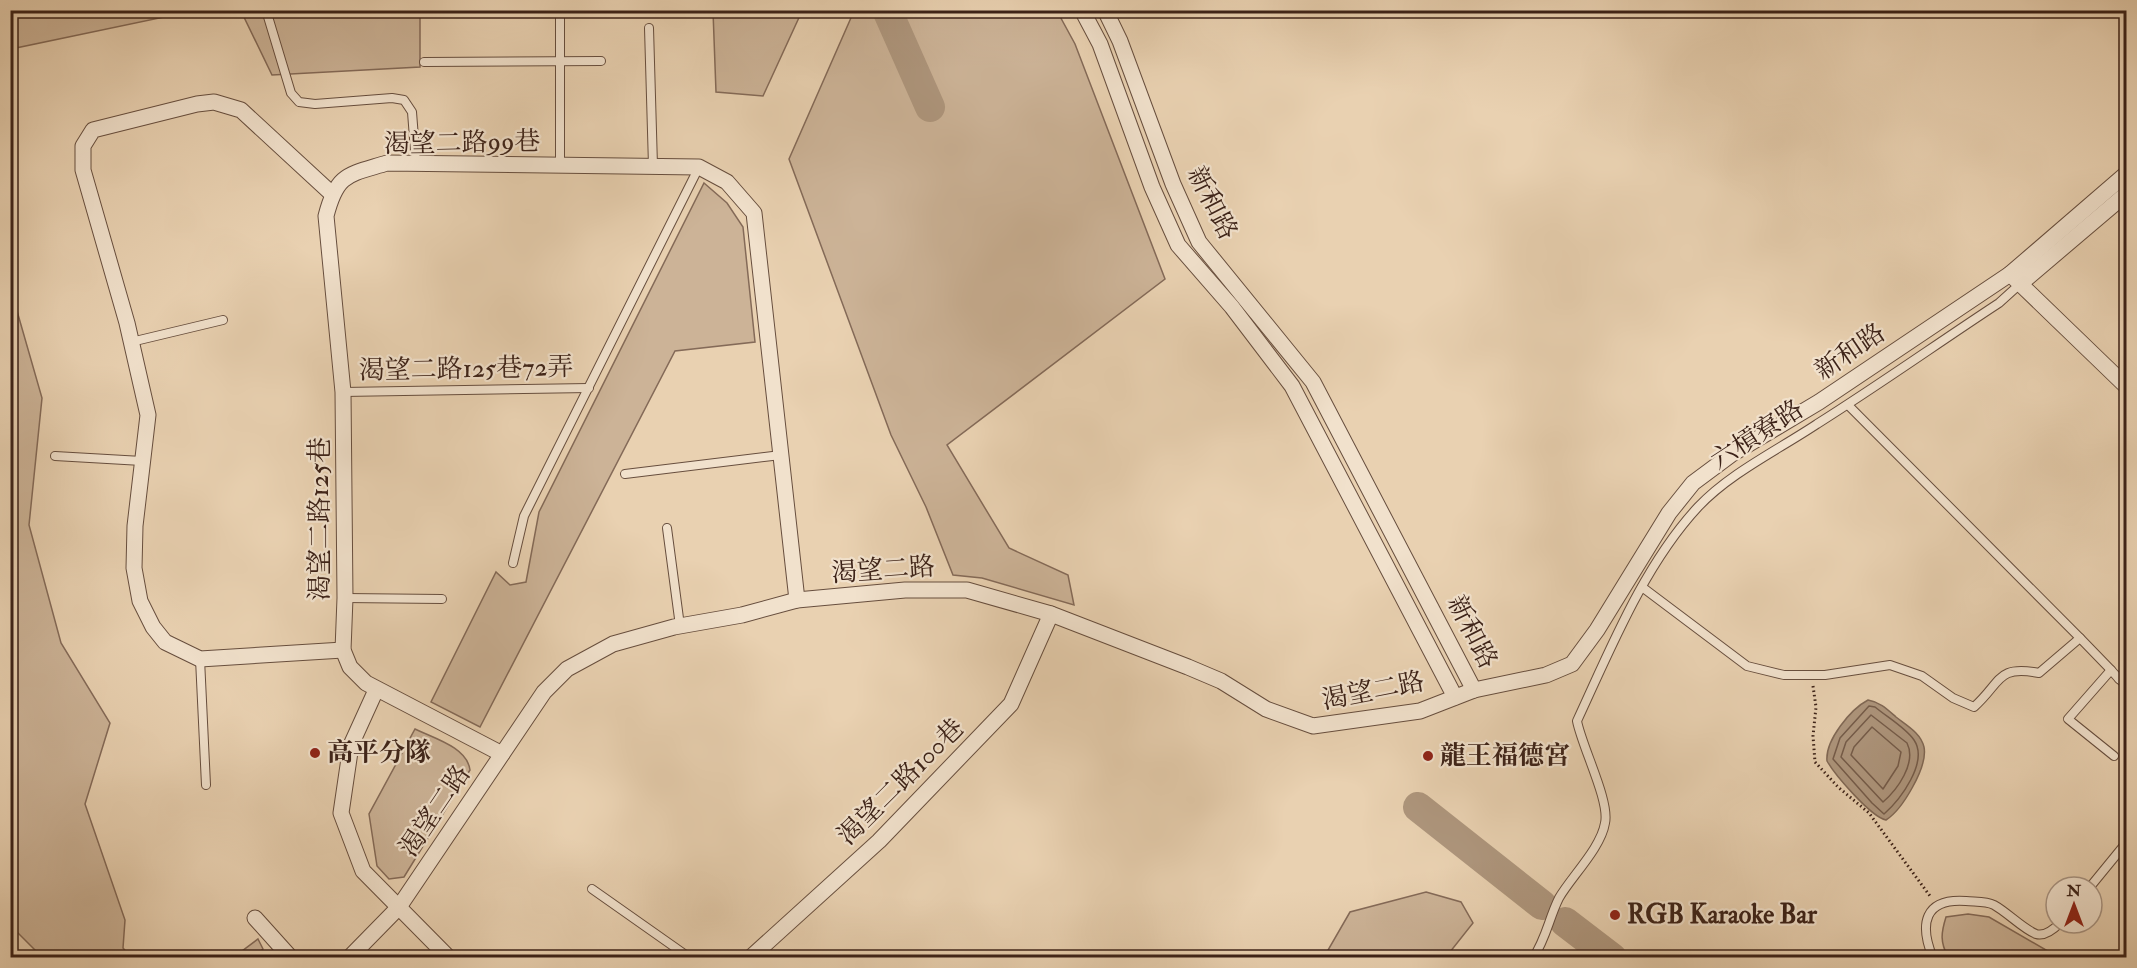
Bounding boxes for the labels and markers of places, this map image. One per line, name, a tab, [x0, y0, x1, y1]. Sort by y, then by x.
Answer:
place label: 高平分隊	[327, 737, 431, 769]
place label: 龍王福德宮	[1440, 740, 1570, 772]
marker: 高平分隊	[308, 746, 322, 760]
marker: 龍王福德宮	[1421, 749, 1435, 763]
place label: RGB Karaoke Bar	[1627, 899, 1817, 931]
marker: RGB Karaoke Bar	[1608, 908, 1622, 922]

